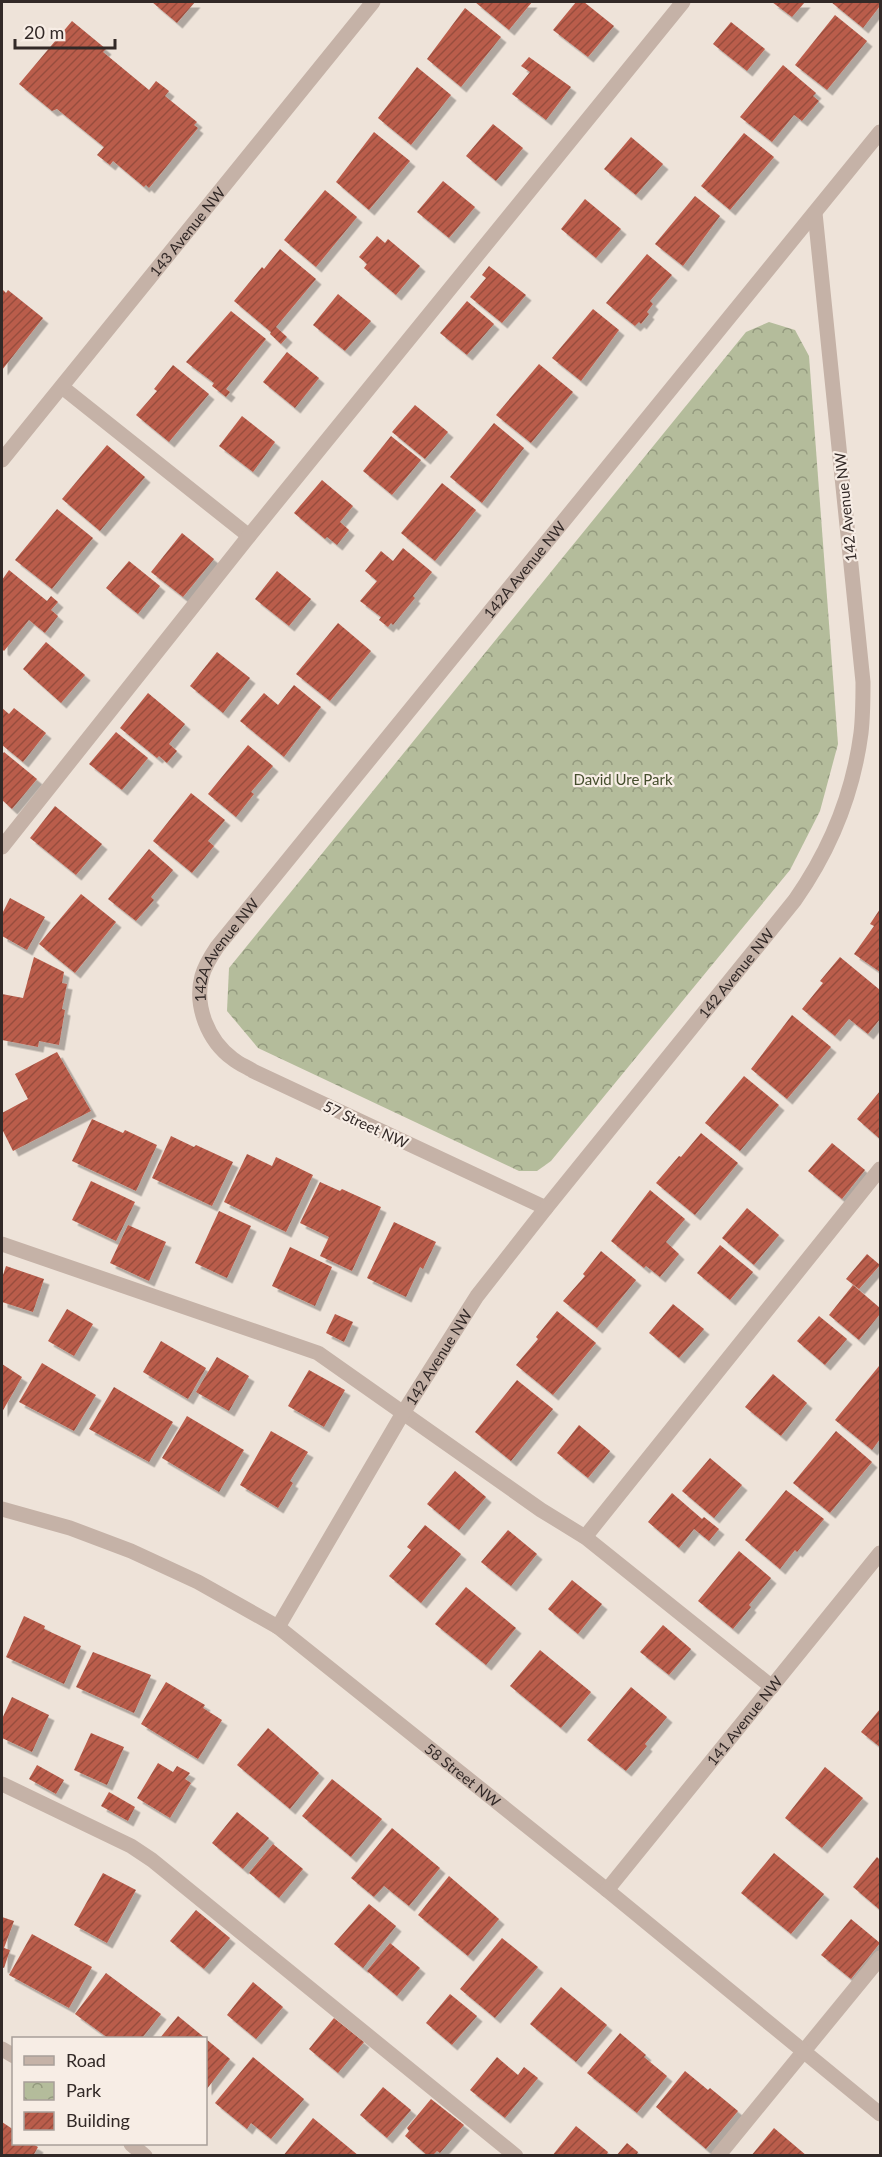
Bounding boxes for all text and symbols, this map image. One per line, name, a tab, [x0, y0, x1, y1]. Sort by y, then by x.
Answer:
scale bar	[15, 12, 116, 50]
text: 20 m	[24, 21, 64, 43]
street label: 143 Avenue NW	[145, 183, 229, 280]
street label: 142 Avenue NW	[830, 451, 860, 563]
street label: 142A Avenue NW	[479, 517, 569, 622]
park label: David Ure Park	[573, 770, 673, 788]
street label: 142A Avenue NW	[191, 894, 262, 1003]
street label: 142 Avenue NW	[694, 924, 778, 1022]
street label: 57 Street NW	[321, 1096, 412, 1152]
street label: 142 Avenue NW	[401, 1305, 476, 1408]
street label: 141 Avenue NW	[703, 1672, 786, 1769]
street label: 58 Street NW	[421, 1739, 505, 1811]
legend	[12, 2037, 207, 2145]
text: Road	[66, 2049, 106, 2071]
text: Park	[66, 2079, 102, 2101]
text: Building	[66, 2109, 130, 2131]

